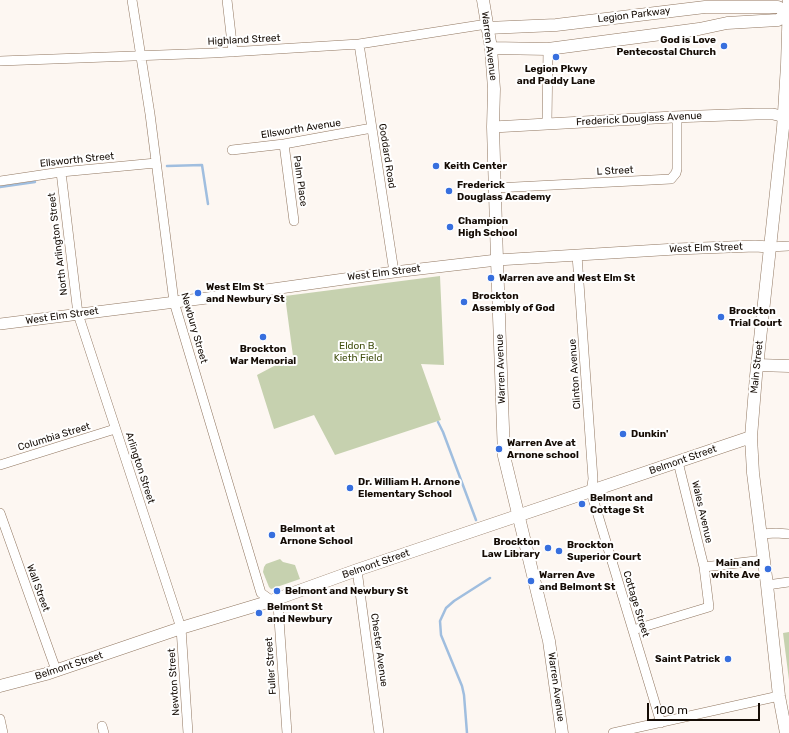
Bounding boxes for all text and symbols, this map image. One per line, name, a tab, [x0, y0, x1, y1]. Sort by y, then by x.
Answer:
street label: Legion Parkway	[597, 5, 671, 25]
street label: Warren Avenue	[479, 11, 499, 81]
street label: Highland Street	[207, 32, 281, 48]
place label: God is Love Pentecostal Church	[616, 34, 716, 58]
marker: God is Love Pentecostal Church	[719, 41, 729, 51]
marker: Legion Pkwy and Paddy Lane	[551, 52, 561, 62]
place label: Legion Pkwy and Paddy Lane	[517, 63, 595, 86]
street label: Frederick Douglass Avenue	[576, 110, 702, 128]
street label: Ellsworth Avenue	[260, 117, 342, 141]
street label: Goddard Road	[376, 123, 398, 189]
street label: Ellsworth Street	[39, 150, 115, 170]
street label: Palm Place	[291, 155, 309, 207]
place label: Keith Center	[444, 160, 507, 172]
marker: Keith Center	[431, 161, 441, 171]
street label: L Street	[596, 164, 634, 178]
place label: Frederick Douglass Academy	[457, 179, 551, 202]
marker: Frederick Douglass Academy	[444, 186, 454, 196]
street label: North Arlington Street	[46, 192, 70, 296]
place label: Champion High School	[458, 215, 517, 238]
marker: Champion High School	[445, 222, 455, 232]
street label: West Elm Street	[669, 241, 743, 255]
street label: West Elm Street	[347, 263, 421, 283]
place label: Warren ave and West Elm St	[499, 272, 635, 284]
marker: Warren ave and West Elm St	[486, 273, 496, 283]
place label: West Elm St and Newbury St	[206, 281, 285, 304]
marker: West Elm St and Newbury St	[193, 288, 203, 298]
place label: Brockton Assembly of God	[472, 290, 555, 314]
street label: Newbury Street	[178, 291, 210, 365]
marker: Brockton Assembly of God	[459, 297, 469, 307]
street label: West Elm Street	[25, 305, 99, 327]
place label: Brockton Trial Court	[729, 305, 782, 328]
marker: Brockton Trial Court	[716, 312, 726, 322]
marker: Brockton War Memorial	[258, 332, 268, 342]
street label: Warren Avenue	[494, 334, 508, 404]
street label: Clinton Avenue	[567, 338, 583, 410]
park label: Eldon B. Kieth Field	[334, 340, 382, 364]
street label: Main Street	[748, 340, 766, 394]
place label: Brockton War Memorial	[230, 343, 296, 366]
street label: Columbia Street	[16, 420, 92, 454]
place label: Dunkin'	[631, 428, 668, 440]
marker: Dunkin'	[618, 429, 628, 439]
street label: Arlington Street	[123, 431, 157, 505]
place label: Warren Ave at Arnone school	[507, 437, 579, 460]
street label: Belmont Street	[648, 443, 718, 477]
marker: Warren Ave at Arnone school	[494, 444, 504, 454]
place label: Dr. William H. Arnone Elementary School	[358, 476, 460, 500]
street label: Wales Avenue	[689, 480, 715, 544]
marker: Dr. William H. Arnone Elementary School	[345, 483, 355, 493]
place label: Belmont and Cottage St	[590, 492, 653, 516]
marker: Belmont and Cottage St	[577, 499, 587, 509]
place label: Belmont at Arnone School	[280, 523, 353, 546]
marker: Belmont at Arnone School	[267, 530, 277, 540]
place label: Brockton Law Library	[482, 536, 540, 560]
place label: Brockton Superior Court	[567, 539, 641, 562]
marker: Brockton Law Library	[543, 543, 553, 553]
marker: Brockton Superior Court	[554, 546, 564, 556]
street label: Belmont Street	[341, 547, 411, 581]
place label: Main and white Ave	[711, 557, 760, 580]
street label: Wall Street	[24, 563, 52, 613]
marker: Main and white Ave	[763, 564, 773, 574]
place label: Warren Ave and Belmont St	[539, 569, 615, 592]
street label: Cottage Street	[620, 569, 652, 639]
marker: Warren Ave and Belmont St	[526, 576, 536, 586]
place label: Belmont and Newbury St	[285, 585, 408, 597]
marker: Belmont and Newbury St	[272, 586, 282, 596]
place label: Belmont St and Newbury	[267, 601, 332, 624]
marker: Belmont St and Newbury	[254, 608, 264, 618]
street label: Chester Avenue	[368, 612, 390, 688]
street label: Fuller Street	[263, 637, 279, 695]
street label: Newton Street	[166, 648, 182, 716]
street label: Belmont Street	[34, 649, 104, 683]
street label: Warren Avenue	[545, 652, 567, 722]
place label: Saint Patrick	[655, 653, 720, 665]
marker: Saint Patrick	[723, 654, 733, 664]
scale bar	[649, 695, 762, 721]
text: 100 m	[654, 703, 688, 717]

